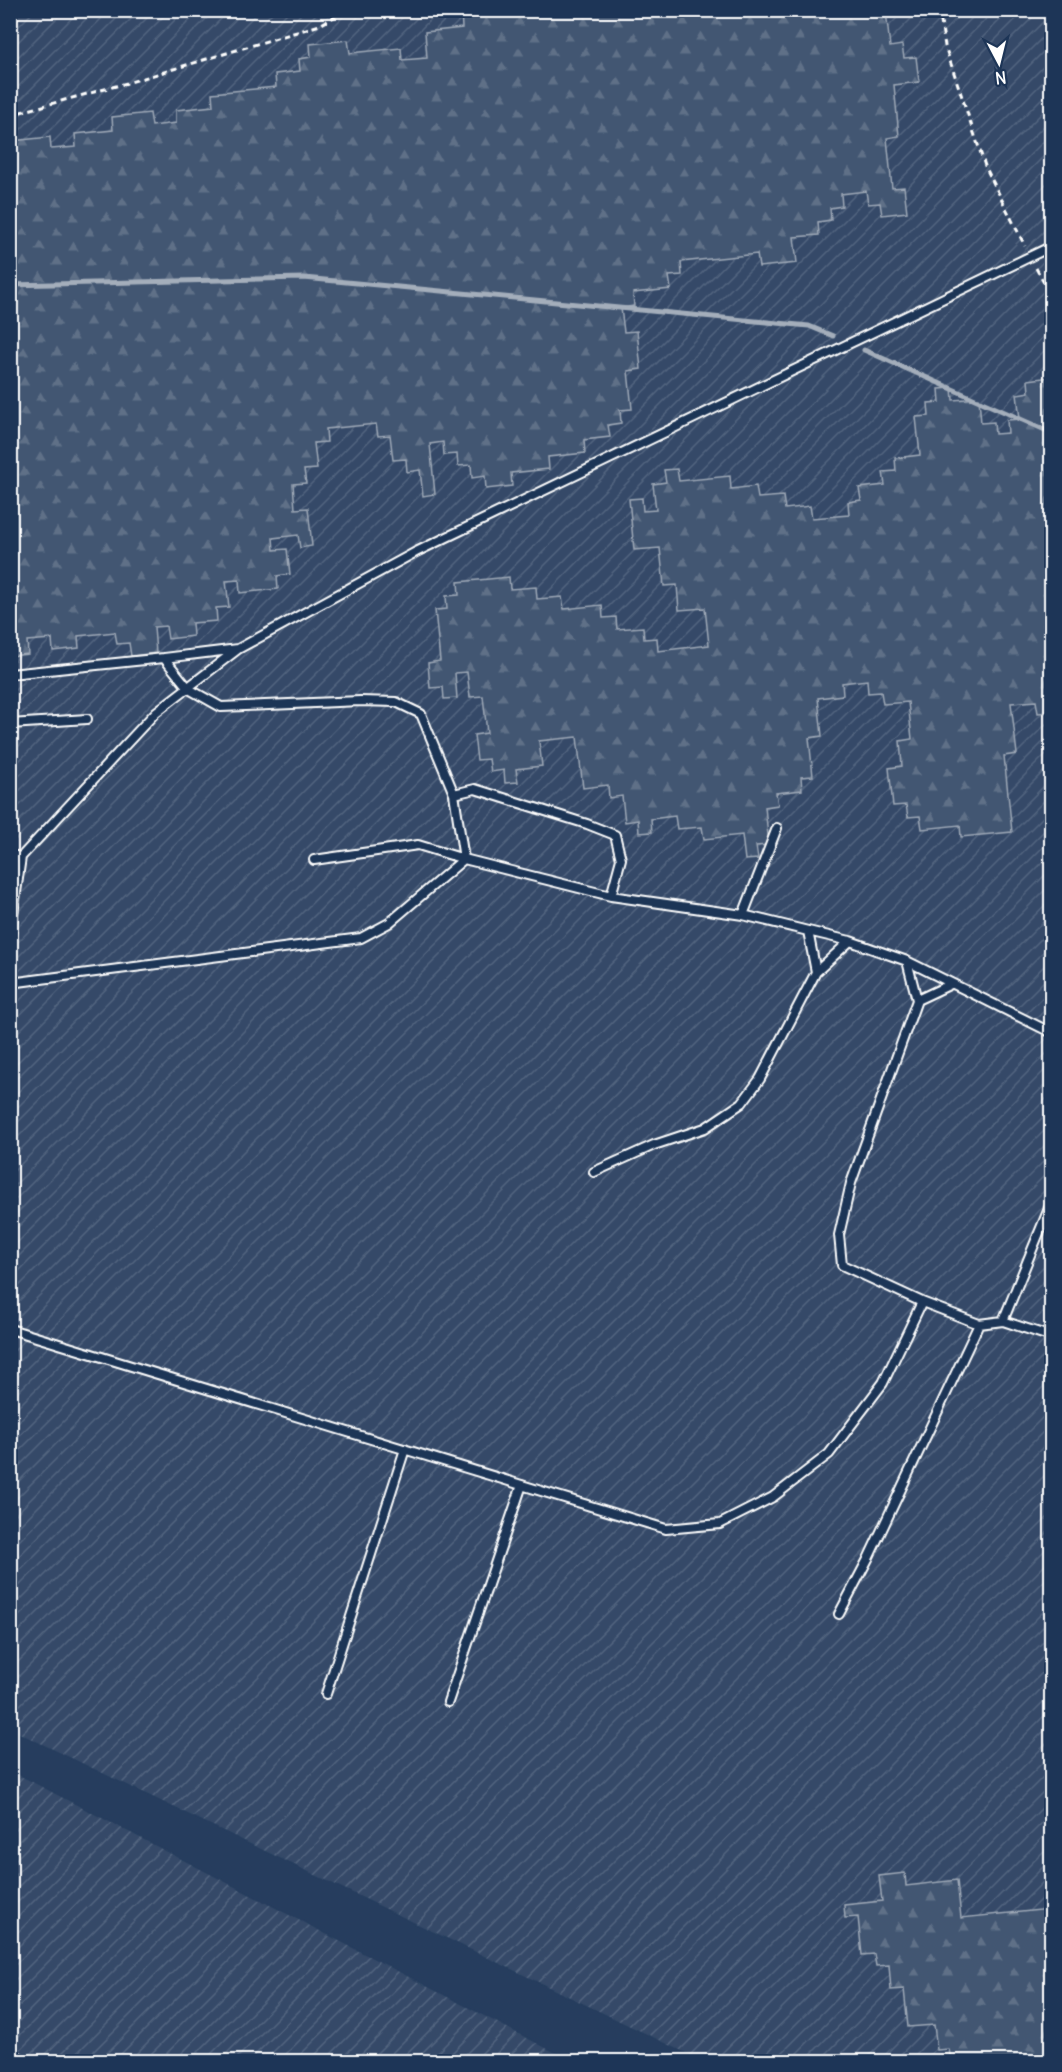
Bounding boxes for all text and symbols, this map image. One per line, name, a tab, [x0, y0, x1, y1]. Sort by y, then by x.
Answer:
north arrow	[969, 33, 1029, 93]
text: N	[994, 67, 1008, 88]

